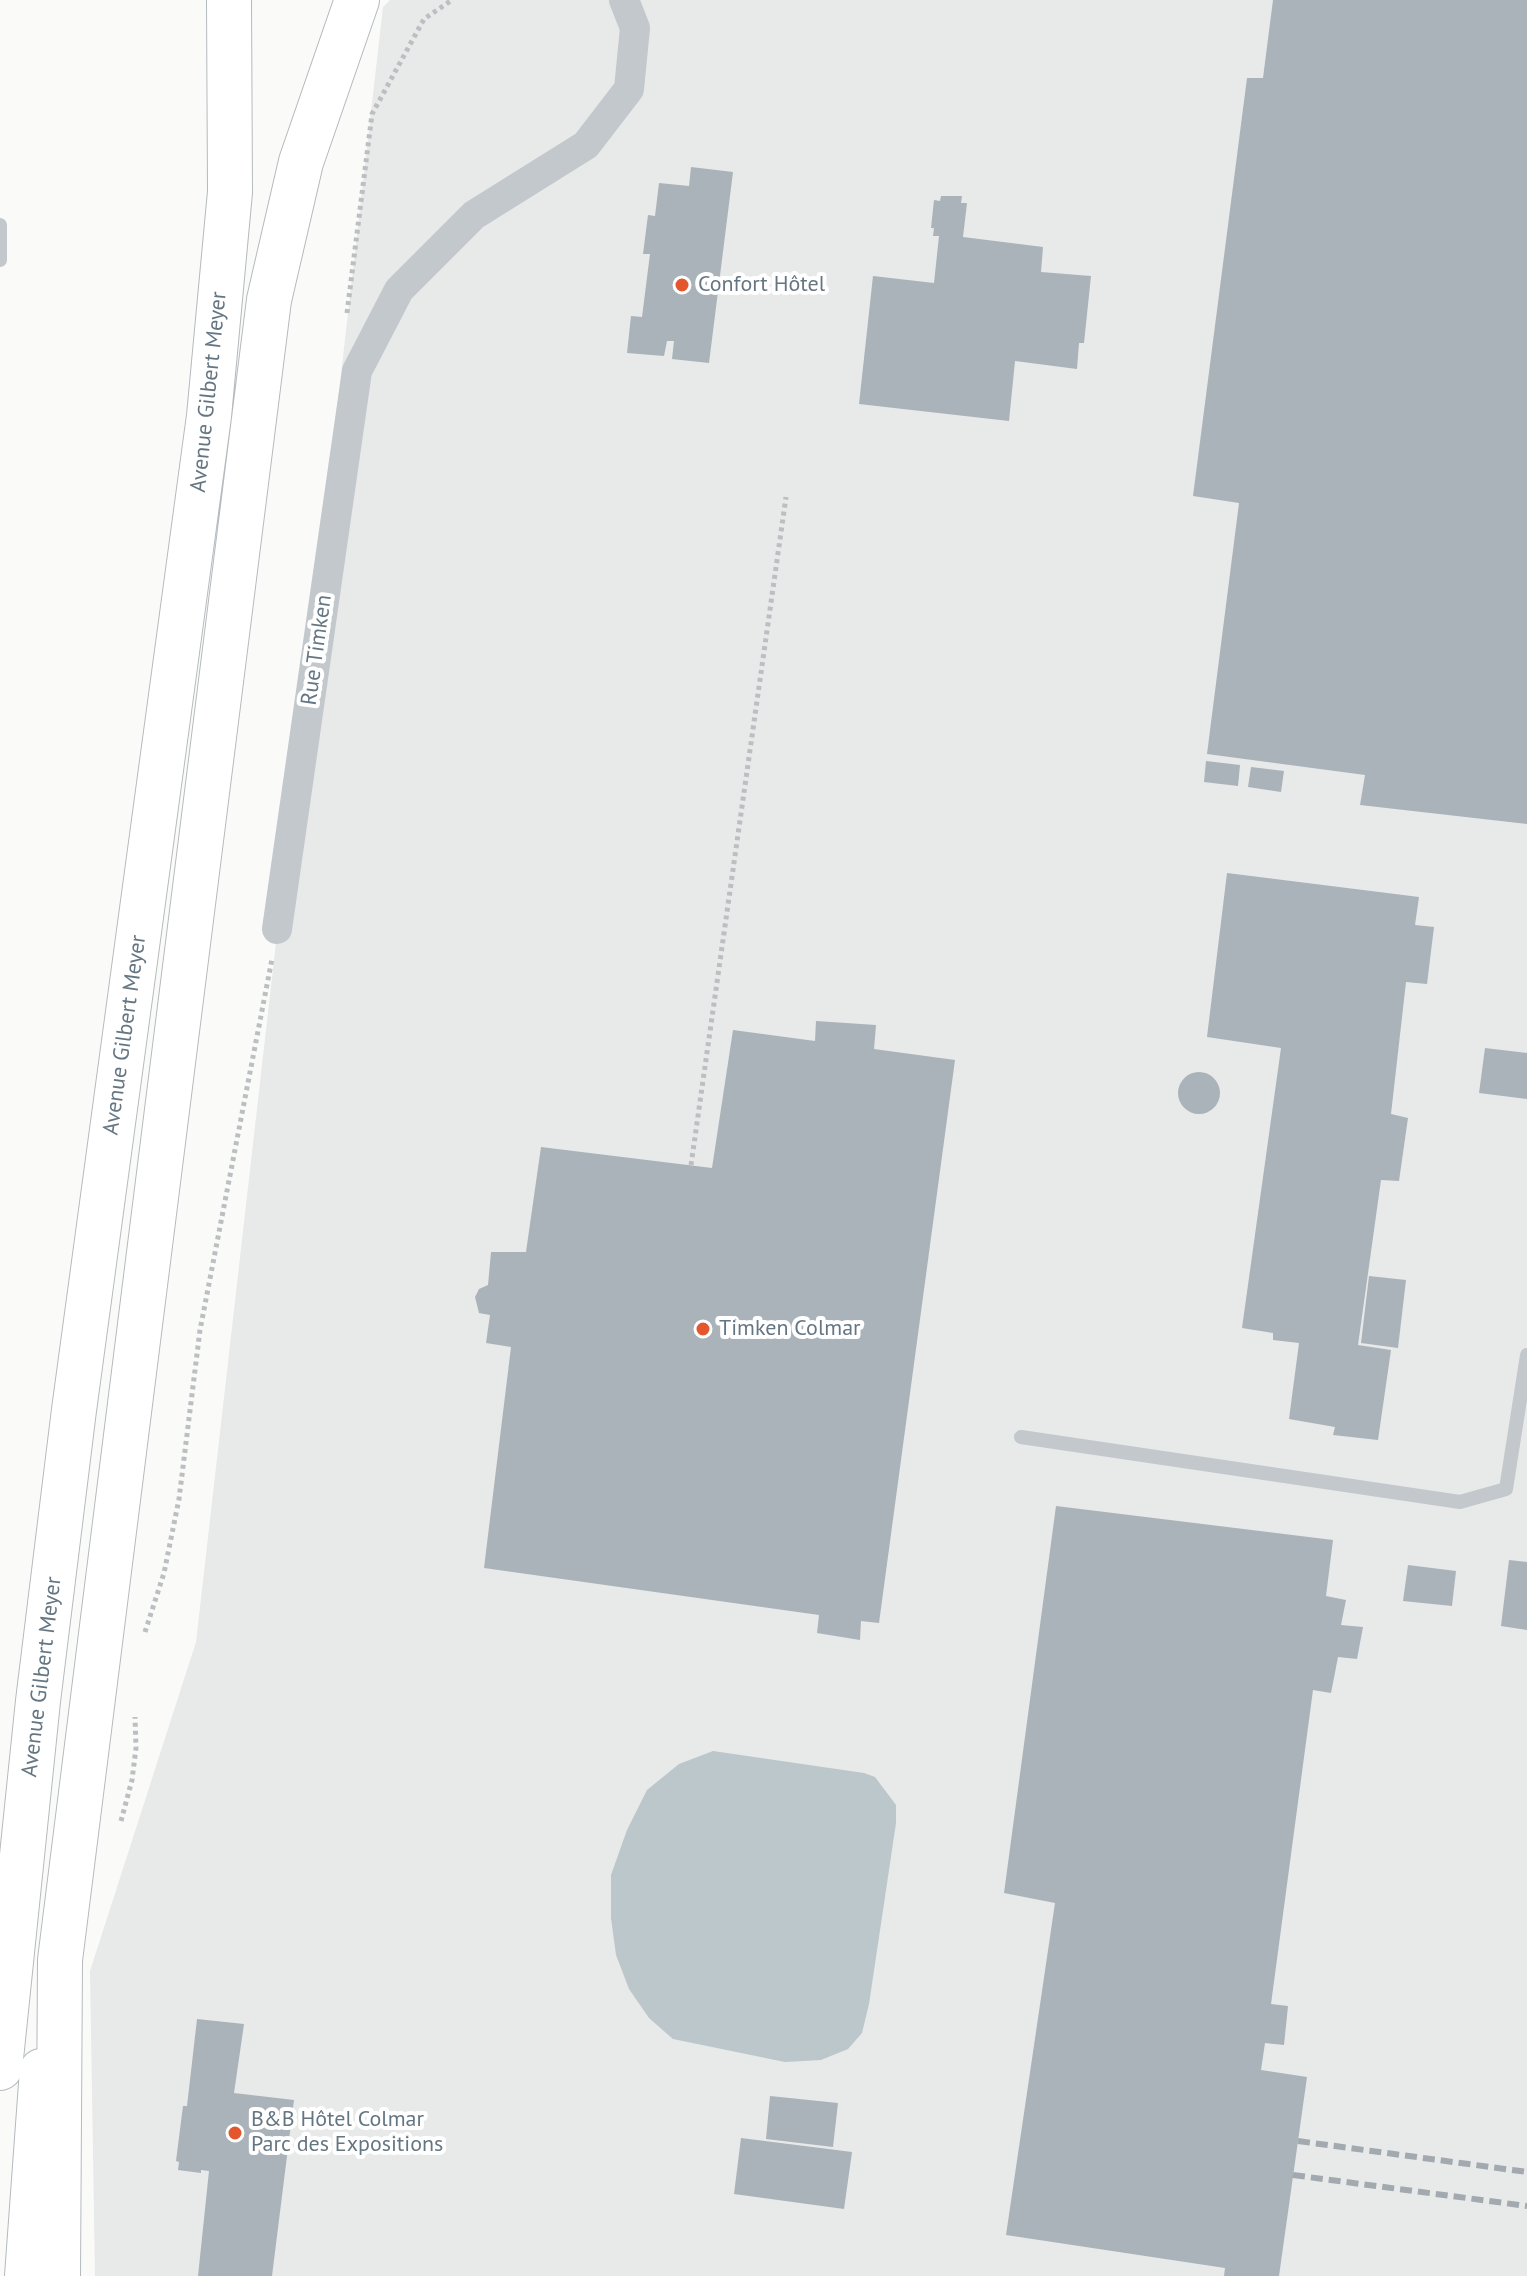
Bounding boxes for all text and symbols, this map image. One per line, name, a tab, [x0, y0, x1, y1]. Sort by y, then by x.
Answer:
place label: Confort Hôtel	[698, 272, 825, 298]
marker: Confort Hôtel	[673, 276, 691, 294]
street label: Avenue Gilbert Meyer	[185, 290, 233, 494]
street label: Rue Timken	[296, 593, 338, 707]
street label: Avenue Gilbert Meyer	[98, 933, 152, 1137]
place label: Timken Colmar	[719, 1316, 861, 1342]
marker: Timken Colmar	[694, 1320, 712, 1338]
street label: Avenue Gilbert Meyer	[17, 1575, 67, 1779]
place label: B&B Hôtel Colmar Parc des Expositions	[251, 2107, 443, 2158]
marker: B&B Hôtel Colmar Parc des Expositions	[226, 2124, 244, 2142]

